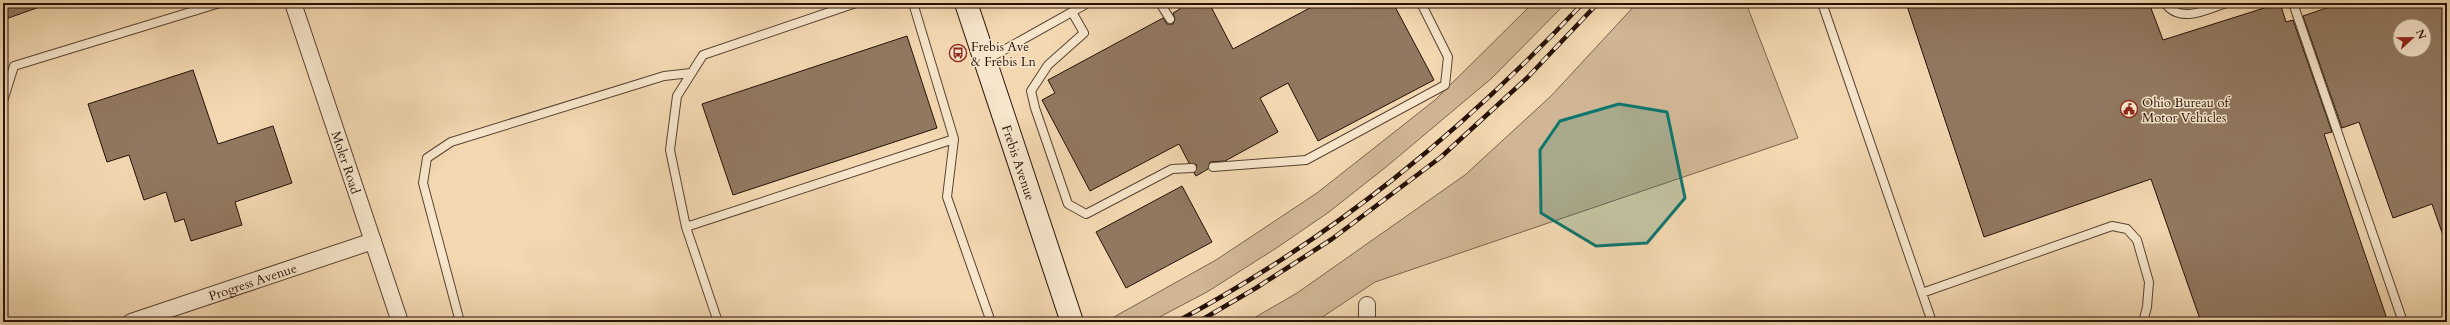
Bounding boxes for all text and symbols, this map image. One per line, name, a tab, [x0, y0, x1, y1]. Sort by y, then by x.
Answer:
north arrow	[2392, 18, 2432, 58]
text: N	[2412, 27, 2430, 42]
place label: Frebis Ave & Frebis Ln	[971, 38, 1037, 71]
bus stop icon: Frebis Ave & Frebis Ln	[948, 43, 968, 63]
place label: Ohio Bureau of Motor Vehicles	[2142, 94, 2230, 127]
public building icon: Ohio Bureau of Motor Vehicles	[2119, 99, 2139, 119]
street label: Frebis Avenue	[997, 123, 1039, 203]
street label: Moler Road	[327, 129, 364, 197]
street label: Progress Avenue	[206, 259, 299, 305]

